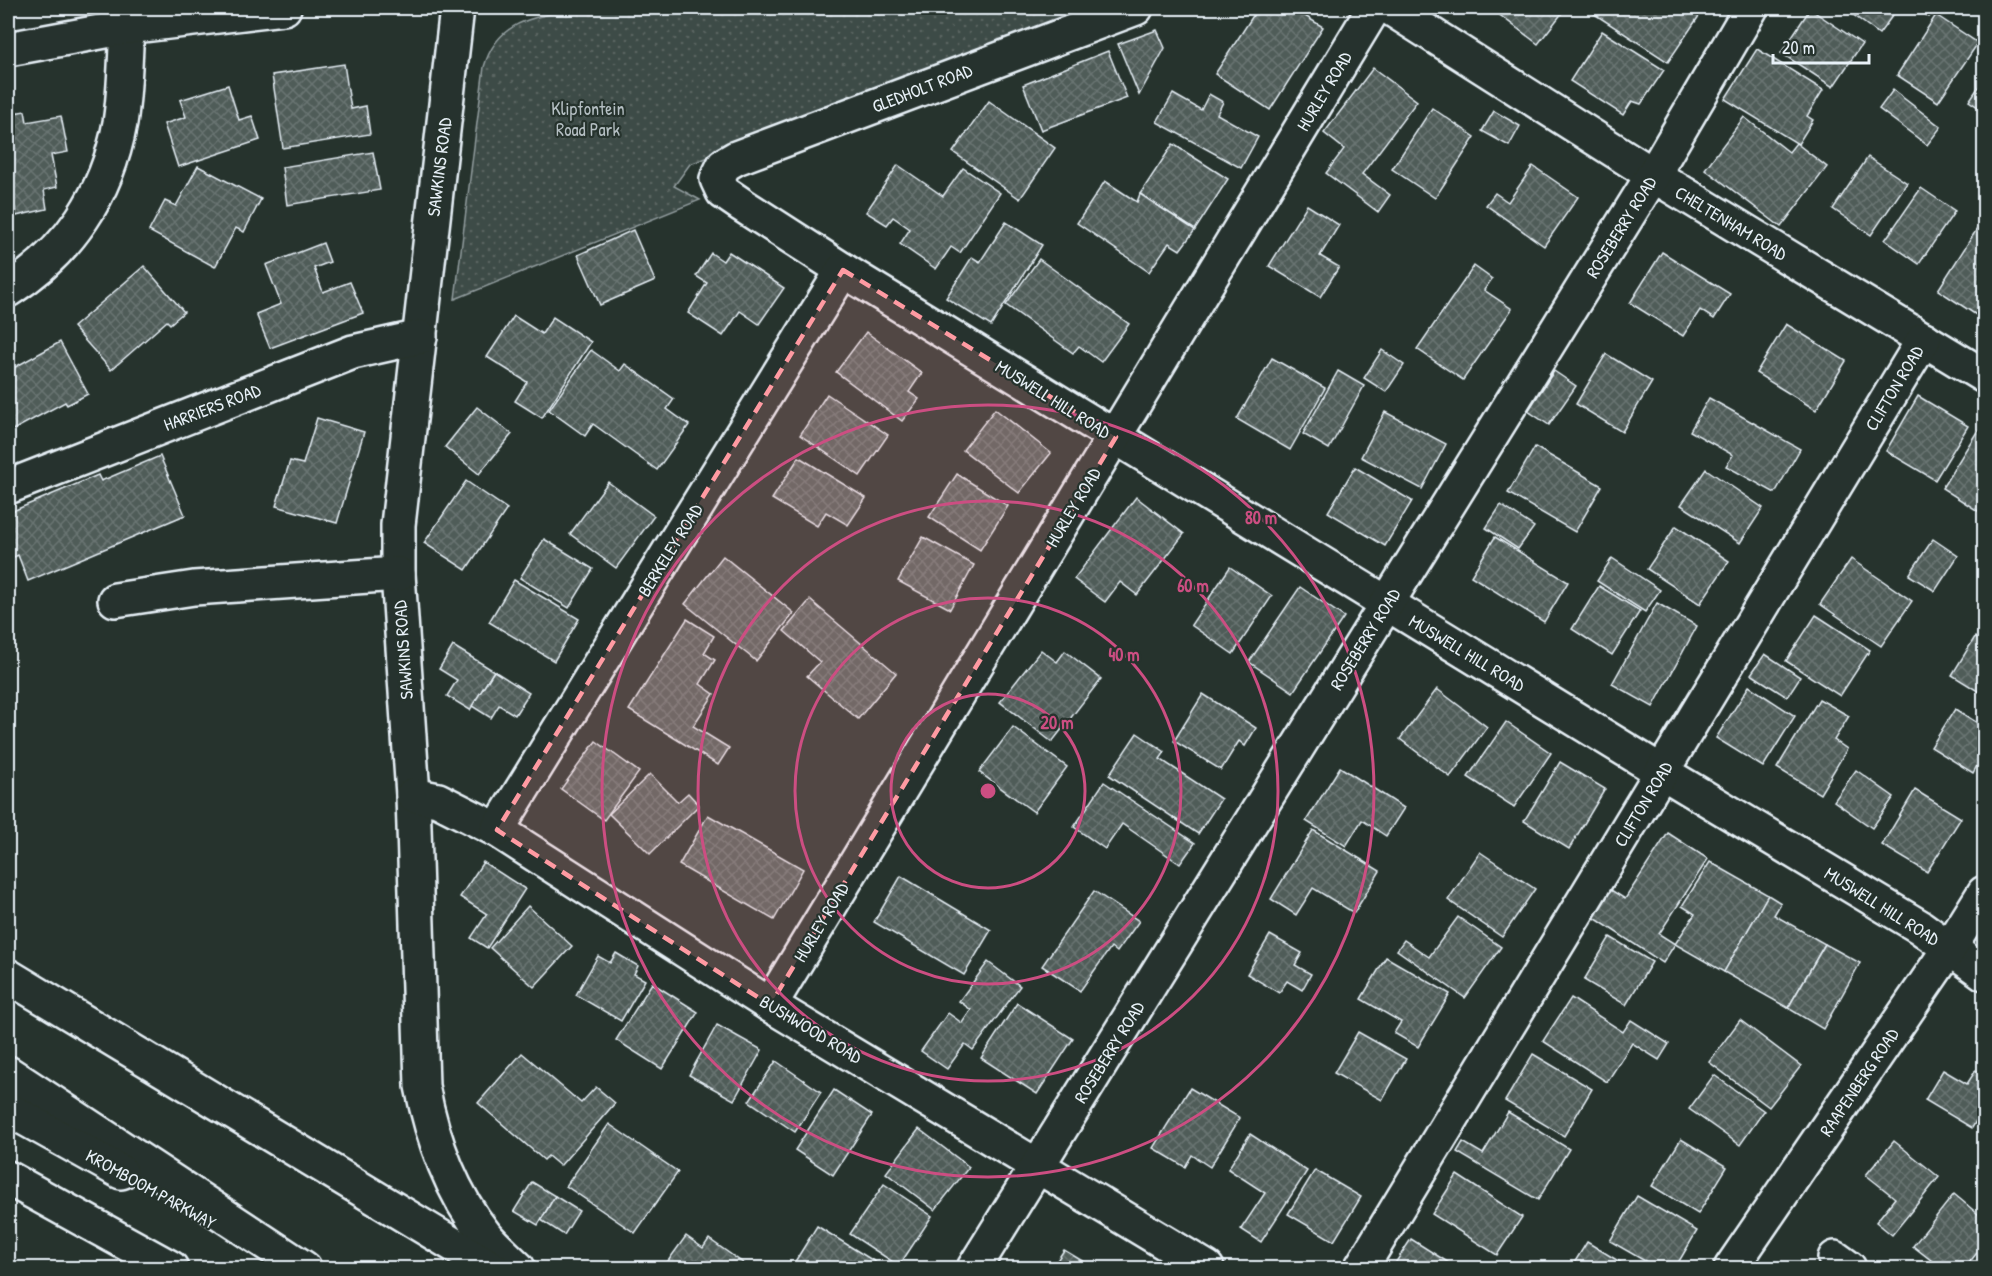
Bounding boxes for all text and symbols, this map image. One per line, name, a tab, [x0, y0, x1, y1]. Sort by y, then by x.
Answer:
scale bar	[1773, 27, 1869, 65]
text: 20 m	[1782, 35, 1815, 60]
street label: HURLEY ROAD	[1290, 46, 1358, 135]
street label: GLEDHOLT ROAD	[868, 57, 976, 118]
park label: Klipfontein Road Park	[551, 96, 625, 142]
street label: SAWKINS ROAD	[421, 116, 458, 218]
street label: ROSEBERRY ROAD	[1580, 171, 1662, 283]
street label: CHELTENHAM ROAD	[1670, 180, 1792, 267]
street label: CLIFTON ROAD	[1859, 340, 1929, 435]
street label: MUSWELL HILL ROAD	[991, 354, 1116, 445]
street label: HARRIERS ROAD	[160, 377, 264, 437]
street label: HURLEY ROAD	[1039, 462, 1107, 551]
street label: BERKELEY ROAD	[632, 499, 709, 601]
text: 80 m	[1245, 505, 1277, 530]
text: 60 m	[1177, 573, 1209, 598]
street label: ROSEBERRY ROAD	[1324, 583, 1406, 695]
street label: SAWKINS ROAD	[387, 599, 419, 700]
street label: MUSWELL HILL ROAD	[1404, 609, 1530, 698]
text: 40 m	[1108, 642, 1140, 667]
text: 20 m	[1041, 710, 1073, 735]
street label: CLIFTON ROAD	[1608, 756, 1678, 851]
centre of rings	[978, 781, 998, 801]
street label: MUSWELL HILL ROAD	[1820, 861, 1945, 952]
street label: HURLEY ROAD	[787, 877, 855, 966]
street label: BUSHWOOD ROAD	[755, 989, 867, 1070]
street label: ROSEBERRY ROAD	[1068, 996, 1150, 1108]
street label: RAAPENBERG ROAD	[1814, 1023, 1905, 1141]
street label: KROMBOOM PARKWAY	[81, 1143, 221, 1235]

